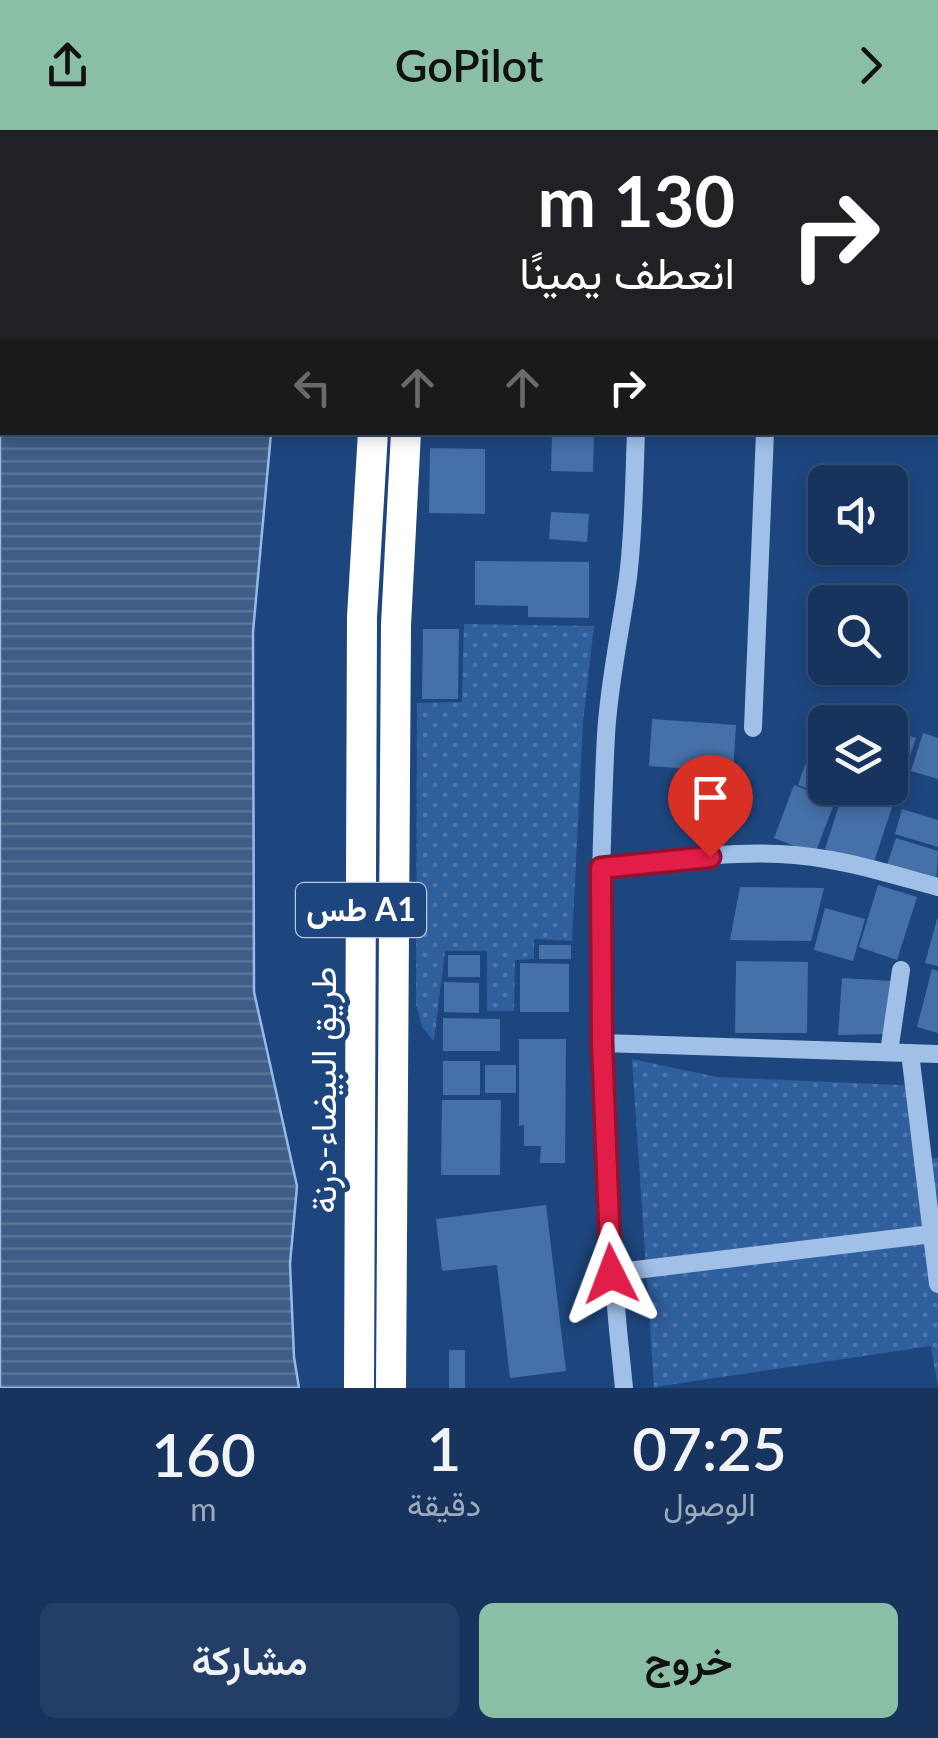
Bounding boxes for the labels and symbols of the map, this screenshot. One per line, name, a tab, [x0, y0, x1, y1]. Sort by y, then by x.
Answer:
pin	[668, 755, 753, 858]
road number: طس A1	[296, 883, 426, 937]
street label: طريق البيضاء-درنة	[301, 966, 346, 1214]
position arrow	[559, 1222, 663, 1326]

